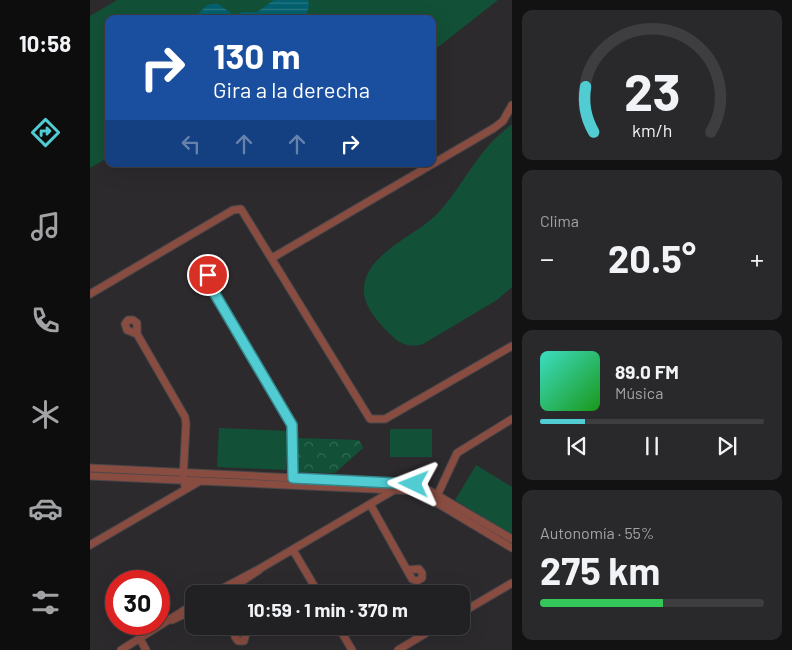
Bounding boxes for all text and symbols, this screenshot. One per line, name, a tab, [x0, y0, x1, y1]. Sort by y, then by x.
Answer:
text: 10:58	[19, 30, 71, 56]
text: 130 m	[213, 34, 300, 76]
icon: right	[130, 35, 195, 100]
text: 23	[624, 59, 680, 121]
text: Gira a la derecha	[213, 76, 370, 102]
icon: directions	[28, 115, 63, 150]
text: km/h	[632, 119, 672, 141]
icon: left	[177, 130, 205, 158]
icon: ahead	[230, 130, 258, 158]
icon: ahead	[283, 130, 311, 158]
icon: right	[336, 130, 364, 158]
icon: music	[28, 209, 63, 244]
text: Clima	[540, 211, 579, 230]
text: 20.5°	[608, 235, 696, 281]
text: −	[540, 241, 554, 275]
text: +	[750, 241, 764, 275]
pin	[187, 254, 229, 296]
icon: arrive	[194, 261, 222, 289]
icon: phone	[28, 303, 63, 338]
text: 89.0 FM	[615, 360, 679, 383]
text: Música	[615, 383, 663, 402]
icon: climate	[28, 397, 63, 432]
icon: previous	[563, 432, 591, 460]
icon: pause	[638, 432, 666, 460]
icon: next	[713, 432, 741, 460]
position arrow	[387, 457, 439, 509]
icon: car	[28, 491, 63, 526]
text: Autonomía · 55%	[540, 523, 654, 542]
text: 275 km	[540, 547, 660, 593]
speed limit sign: 30	[105, 570, 170, 635]
icon: filters	[28, 585, 63, 620]
text: 10:59 · 1 min · 370 m	[247, 598, 408, 621]

